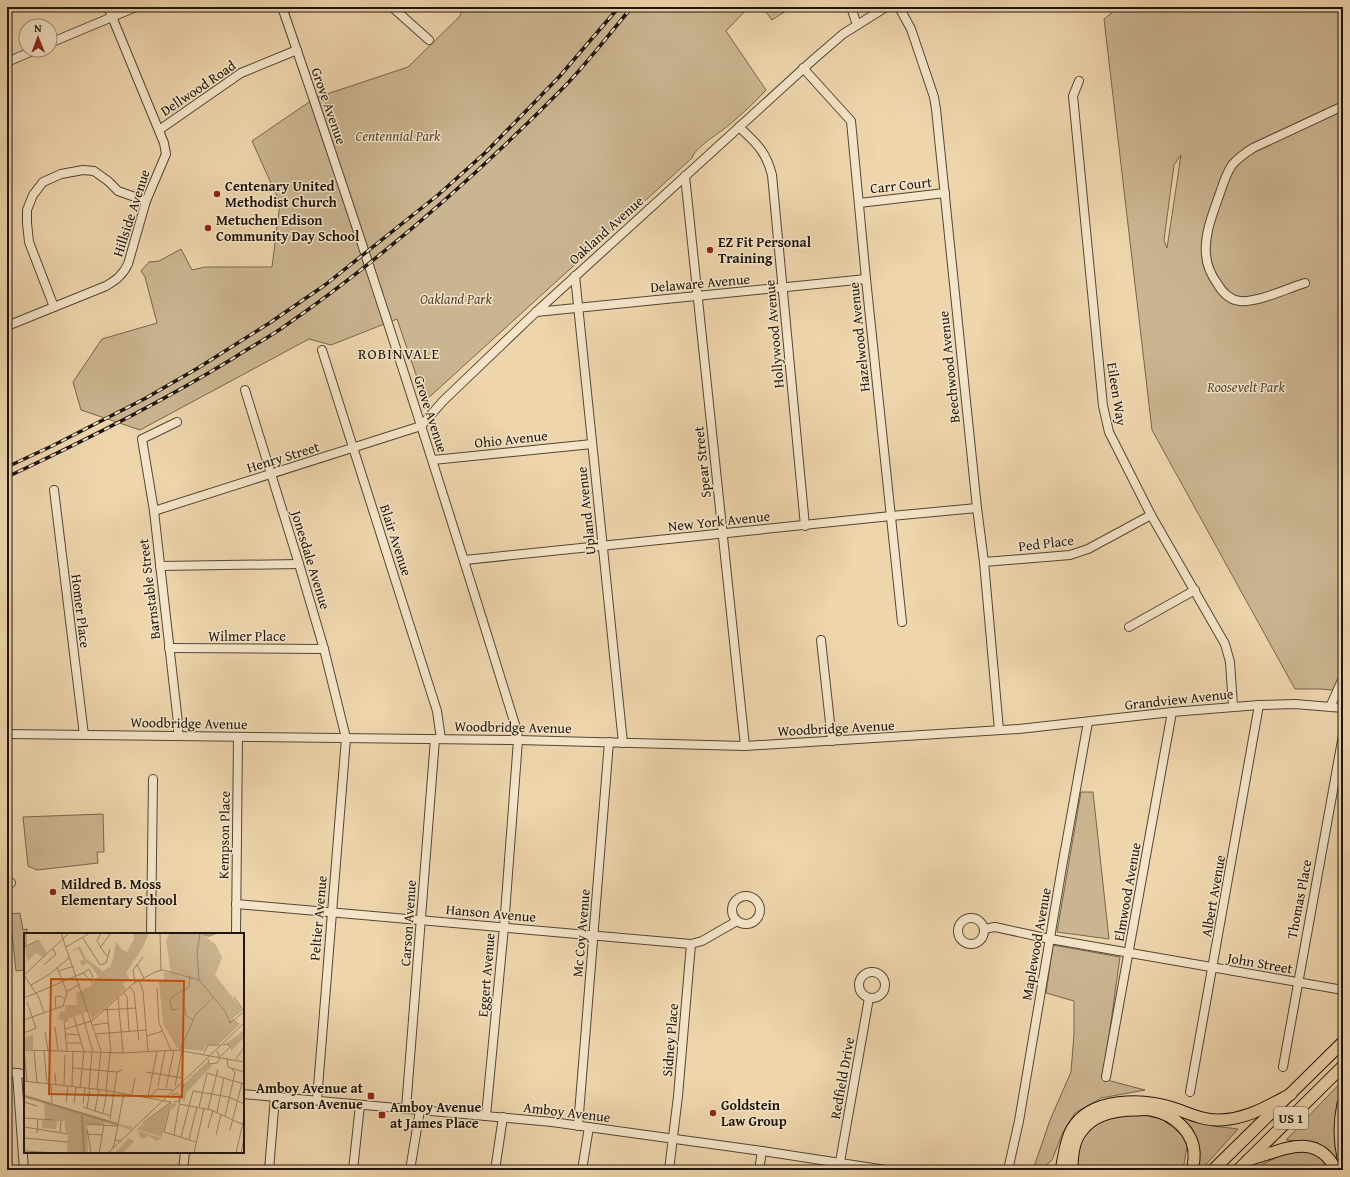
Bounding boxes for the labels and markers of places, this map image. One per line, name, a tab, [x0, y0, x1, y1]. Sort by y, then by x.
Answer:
place label: Centenary United Methodist Church	[225, 176, 337, 212]
marker: Centenary United Methodist Church	[212, 189, 222, 199]
place label: Metuchen Edison Community Day School	[216, 210, 360, 246]
marker: Metuchen Edison Community Day School	[203, 223, 213, 233]
place label: EZ Fit Personal Training	[718, 232, 812, 268]
marker: EZ Fit Personal Training	[705, 245, 715, 255]
place label: Mildred B. Moss Elementary School	[61, 874, 178, 910]
marker: Mildred B. Moss Elementary School	[48, 887, 58, 897]
place label: Amboy Avenue at Carson Avenue	[256, 1078, 364, 1114]
marker: Amboy Avenue at Carson Avenue	[366, 1091, 376, 1101]
place label: Goldstein Law Group	[721, 1095, 787, 1131]
place label: Amboy Avenue at James Place	[390, 1097, 482, 1133]
marker: Goldstein Law Group	[708, 1108, 718, 1118]
marker: Amboy Avenue at James Place	[377, 1110, 387, 1120]

